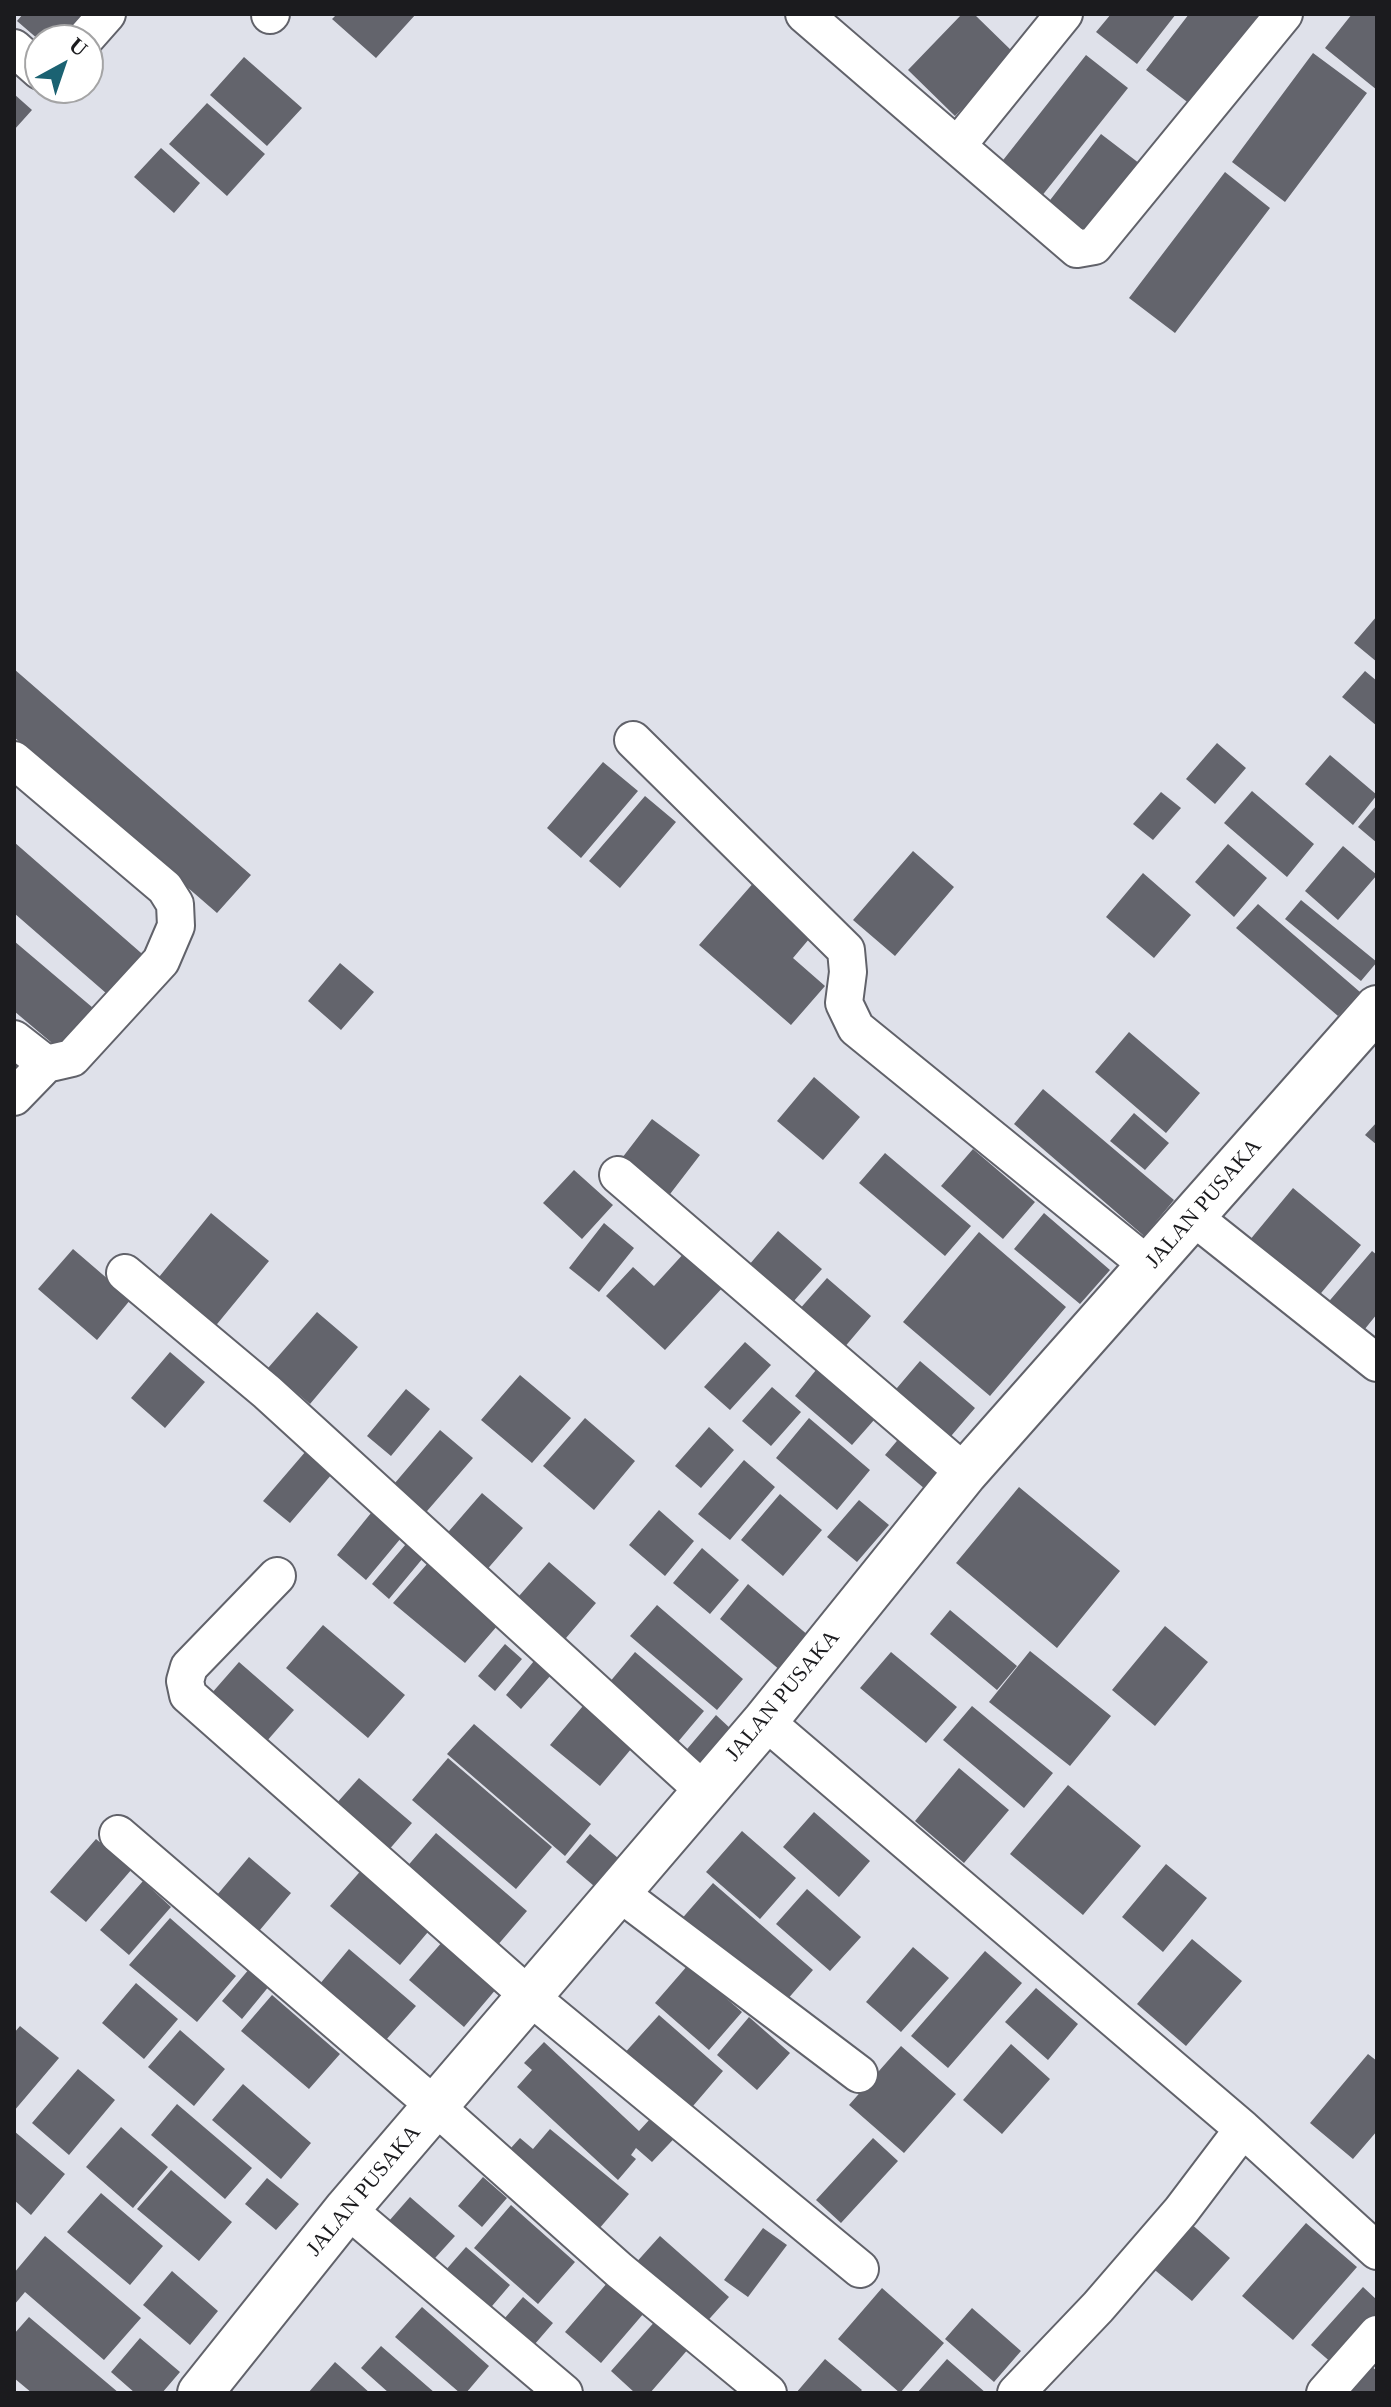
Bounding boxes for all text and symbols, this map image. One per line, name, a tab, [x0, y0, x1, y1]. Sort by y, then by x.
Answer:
north arrow	[24, 24, 104, 104]
text: U	[64, 32, 93, 61]
street label: JALAN PUSAKA	[1141, 1134, 1267, 1274]
street label: JALAN PUSAKA	[720, 1625, 846, 1767]
street label: JALAN PUSAKA	[301, 2120, 427, 2262]

